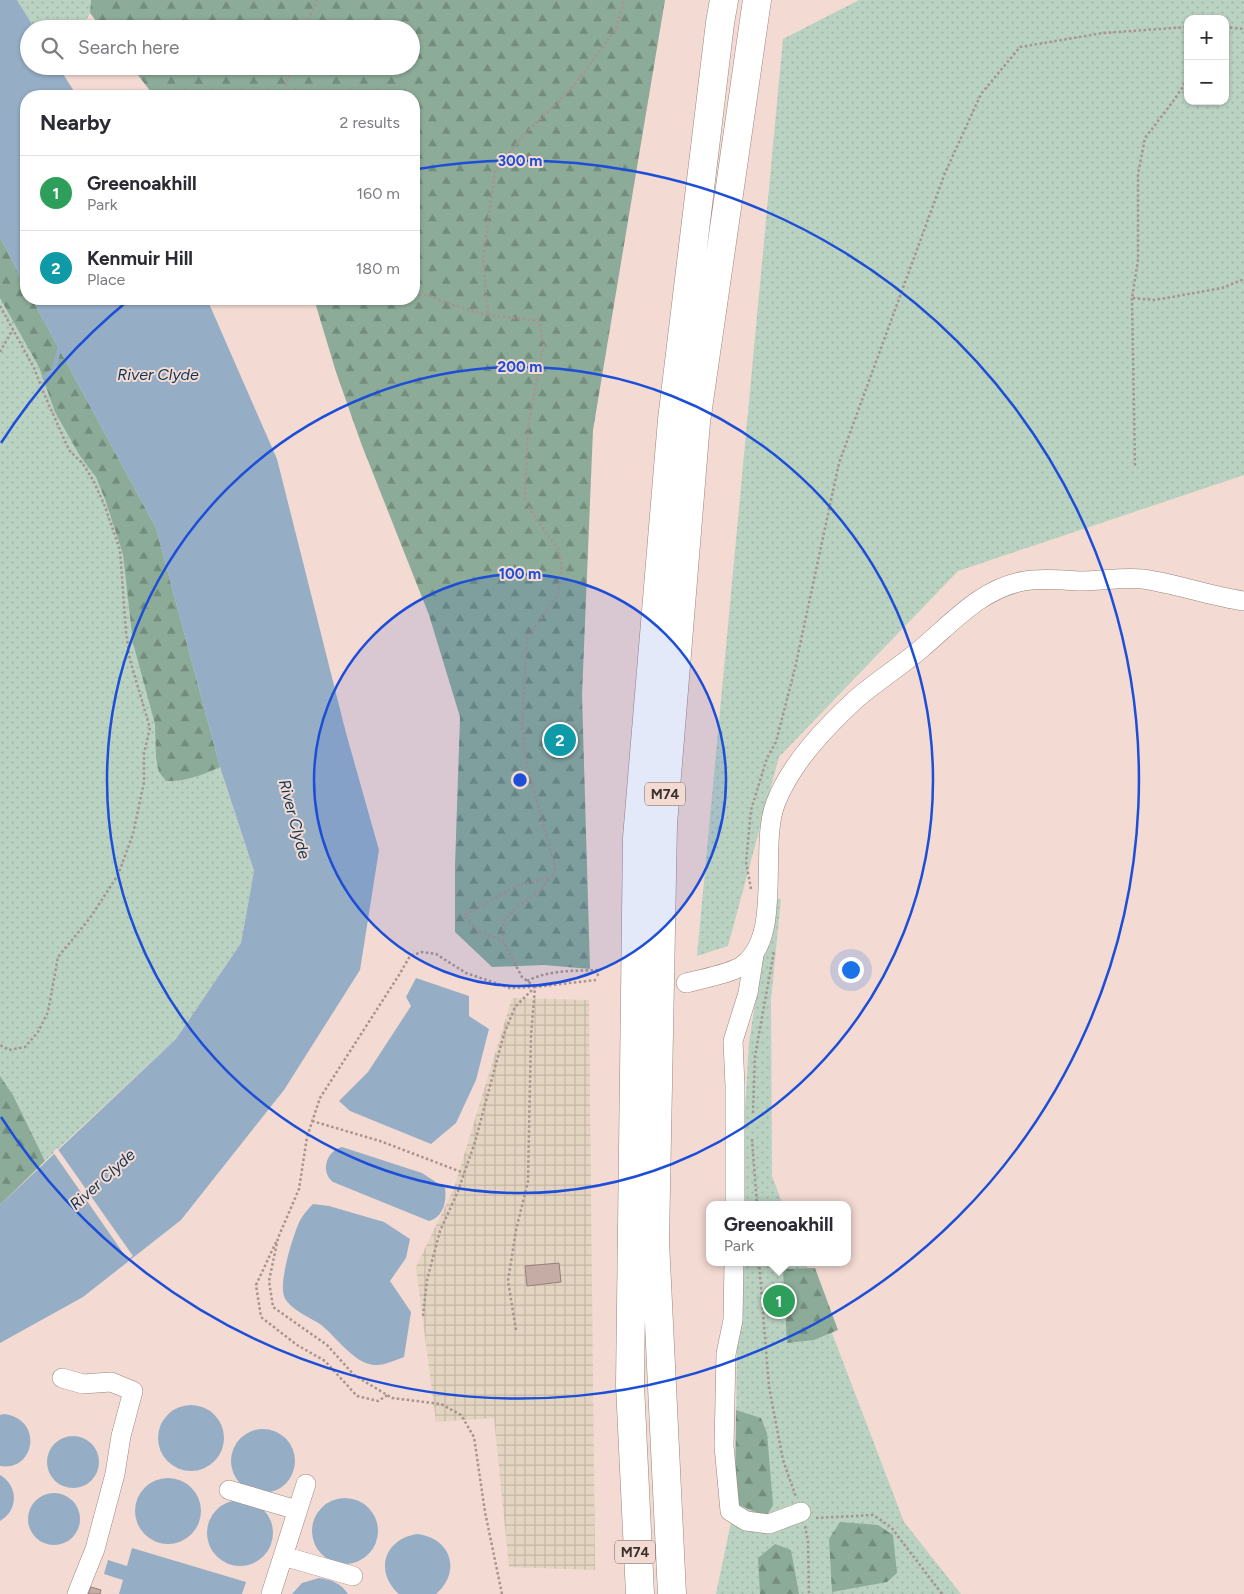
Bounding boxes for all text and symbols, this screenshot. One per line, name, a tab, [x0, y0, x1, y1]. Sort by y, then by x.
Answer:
map controls	[1184, 15, 1229, 105]
button: +	[1184, 15, 1229, 60]
search box	[20, 20, 420, 75]
icon: search	[38, 34, 66, 62]
text: Search here	[78, 36, 180, 59]
button: −	[1184, 60, 1229, 105]
text: Nearby	[40, 110, 111, 135]
text: 2 results	[340, 113, 400, 132]
text: 300 m	[498, 152, 542, 170]
text: Greenoakhill	[87, 172, 197, 195]
text: 1	[53, 184, 59, 203]
text: 160 m	[357, 184, 400, 203]
text: Park	[87, 195, 117, 214]
text: Kenmuir Hill	[87, 247, 193, 270]
text: 2	[51, 259, 61, 278]
text: 180 m	[356, 259, 400, 278]
text: Place	[87, 270, 125, 289]
text: 200 m	[498, 358, 542, 376]
water label: River Clyde	[117, 365, 199, 384]
text: 100 m	[499, 565, 541, 583]
pin: 2	[544, 721, 576, 759]
centre of rings	[511, 771, 529, 789]
water label: River Clyde	[275, 777, 314, 861]
road number: M74	[645, 782, 685, 806]
your location	[838, 957, 864, 983]
water label: River Clyde	[66, 1145, 139, 1214]
popup	[706, 1201, 851, 1266]
text: Greenoakhill	[724, 1213, 833, 1236]
text: Park	[724, 1236, 754, 1255]
pin: 1	[763, 1282, 795, 1320]
road number: M74	[615, 1540, 655, 1564]

